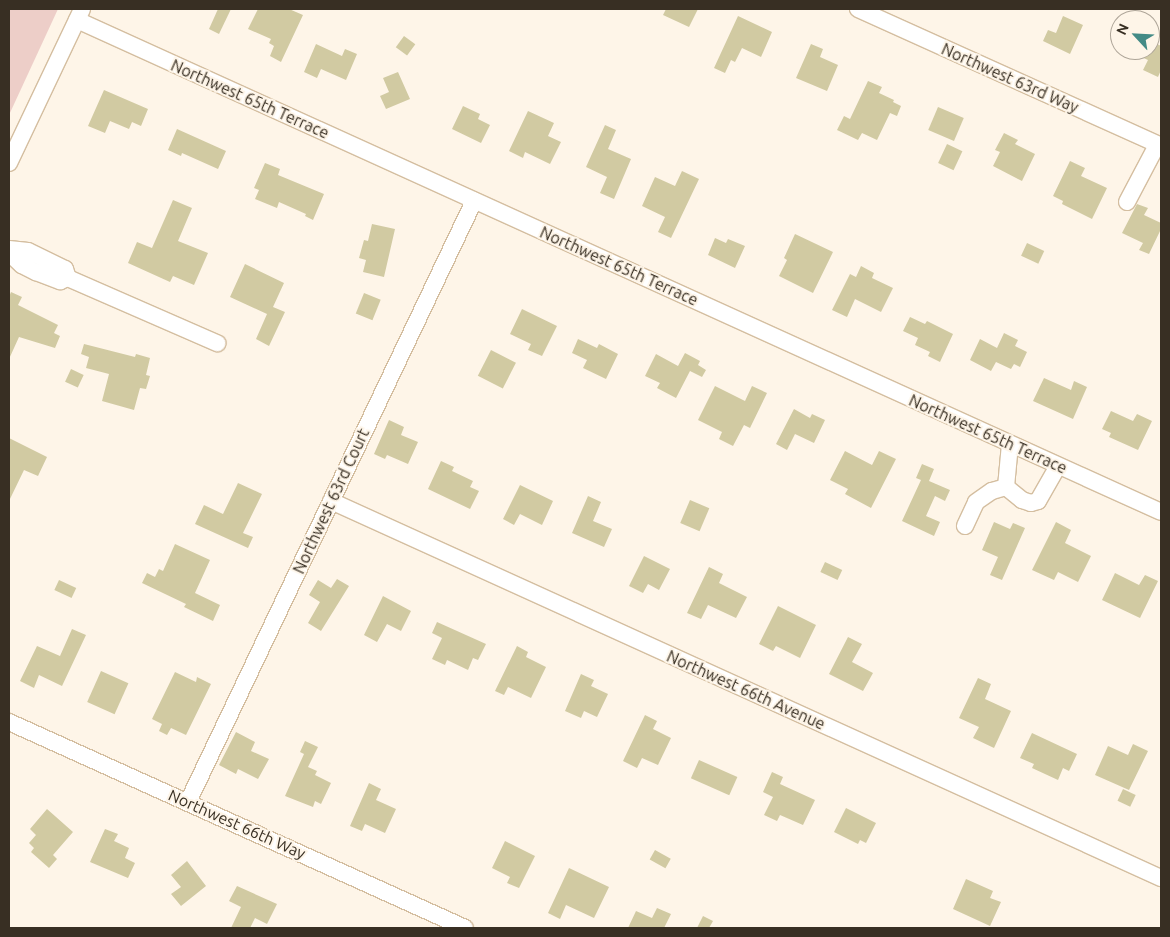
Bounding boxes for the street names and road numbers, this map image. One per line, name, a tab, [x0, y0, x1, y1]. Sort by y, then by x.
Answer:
street label: Northwest 63rd Way	[939, 39, 1081, 117]
street label: Northwest 65th Terrace	[168, 55, 332, 143]
street label: Northwest 65th Terrace	[537, 222, 701, 310]
street label: Northwest 65th Terrace	[906, 390, 1070, 478]
street label: Northwest 63rd Court	[289, 425, 373, 577]
street label: Northwest 66th Avenue	[664, 646, 828, 734]
street label: Northwest 66th Way	[166, 785, 308, 863]

